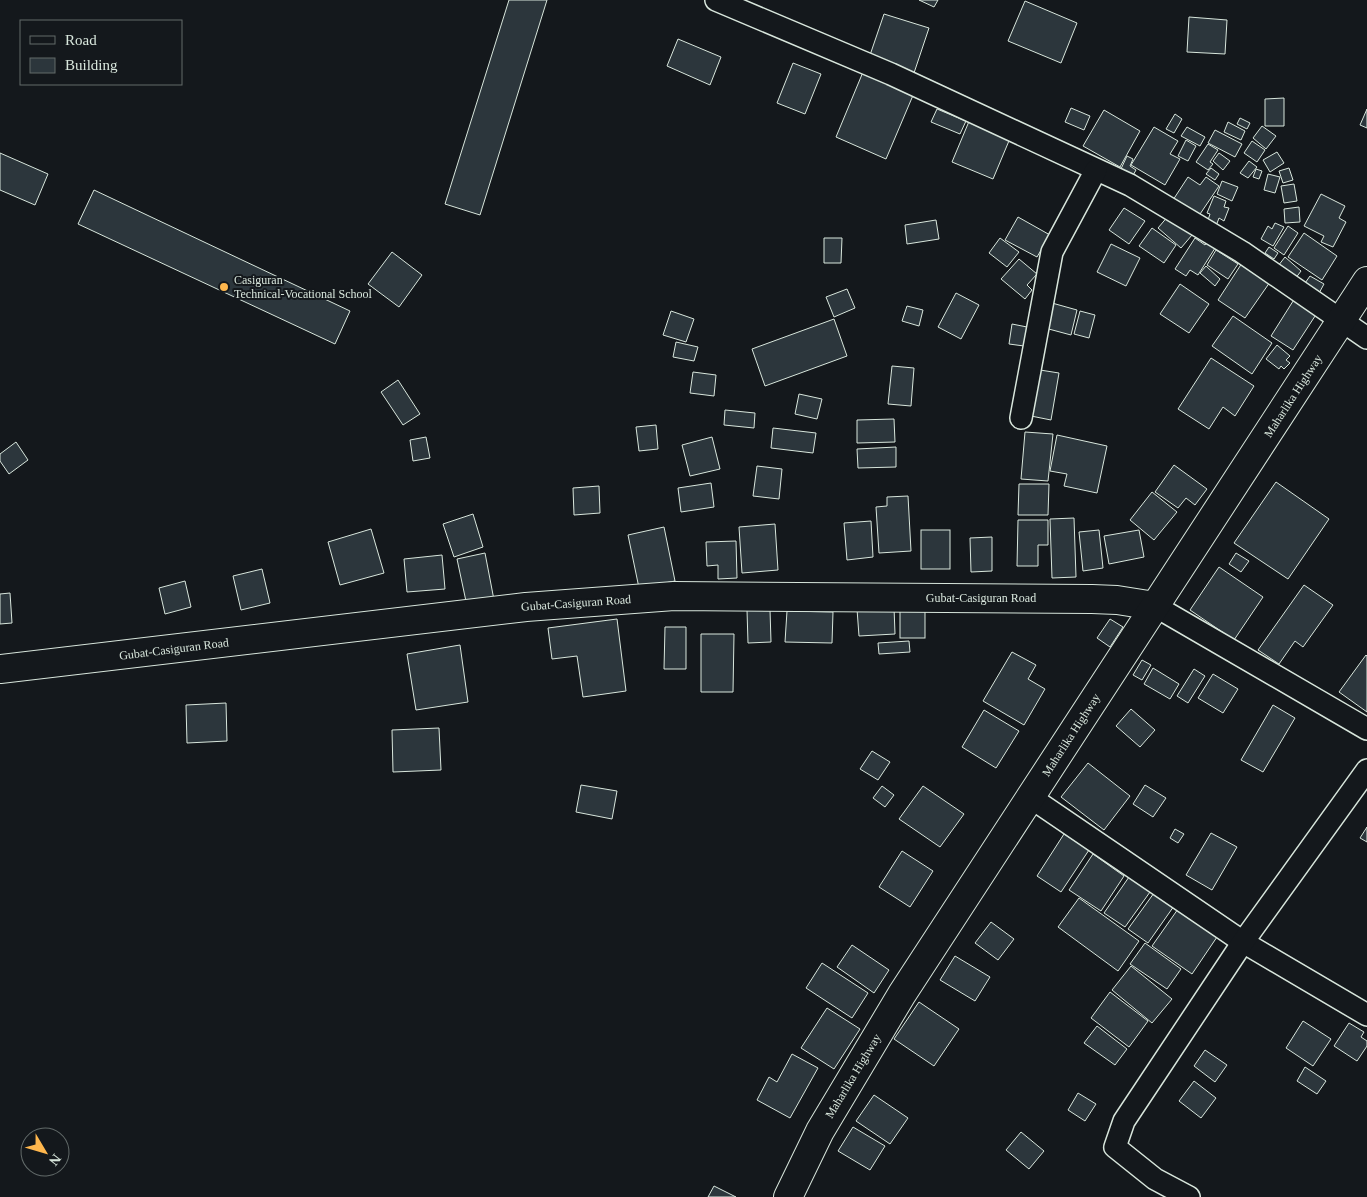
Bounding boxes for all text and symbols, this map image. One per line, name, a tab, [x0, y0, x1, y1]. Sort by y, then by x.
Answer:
legend	[20, 20, 182, 85]
text: Road	[65, 32, 97, 48]
text: Building	[65, 57, 118, 73]
place label: Casiguran Technical-Vocational School	[234, 273, 373, 301]
marker: Casiguran Technical-Vocational School	[218, 281, 230, 293]
street label: Maharlika Highway	[1261, 352, 1325, 440]
street label: Gubat-Casiguran Road	[926, 591, 1036, 605]
street label: Gubat-Casiguran Road	[520, 592, 632, 614]
street label: Gubat-Casiguran Road	[118, 635, 230, 663]
street label: Maharlika Highway	[1039, 691, 1103, 779]
street label: Maharlika Highway	[822, 1031, 884, 1121]
north arrow	[20, 1127, 70, 1177]
text: N	[46, 1151, 64, 1168]

